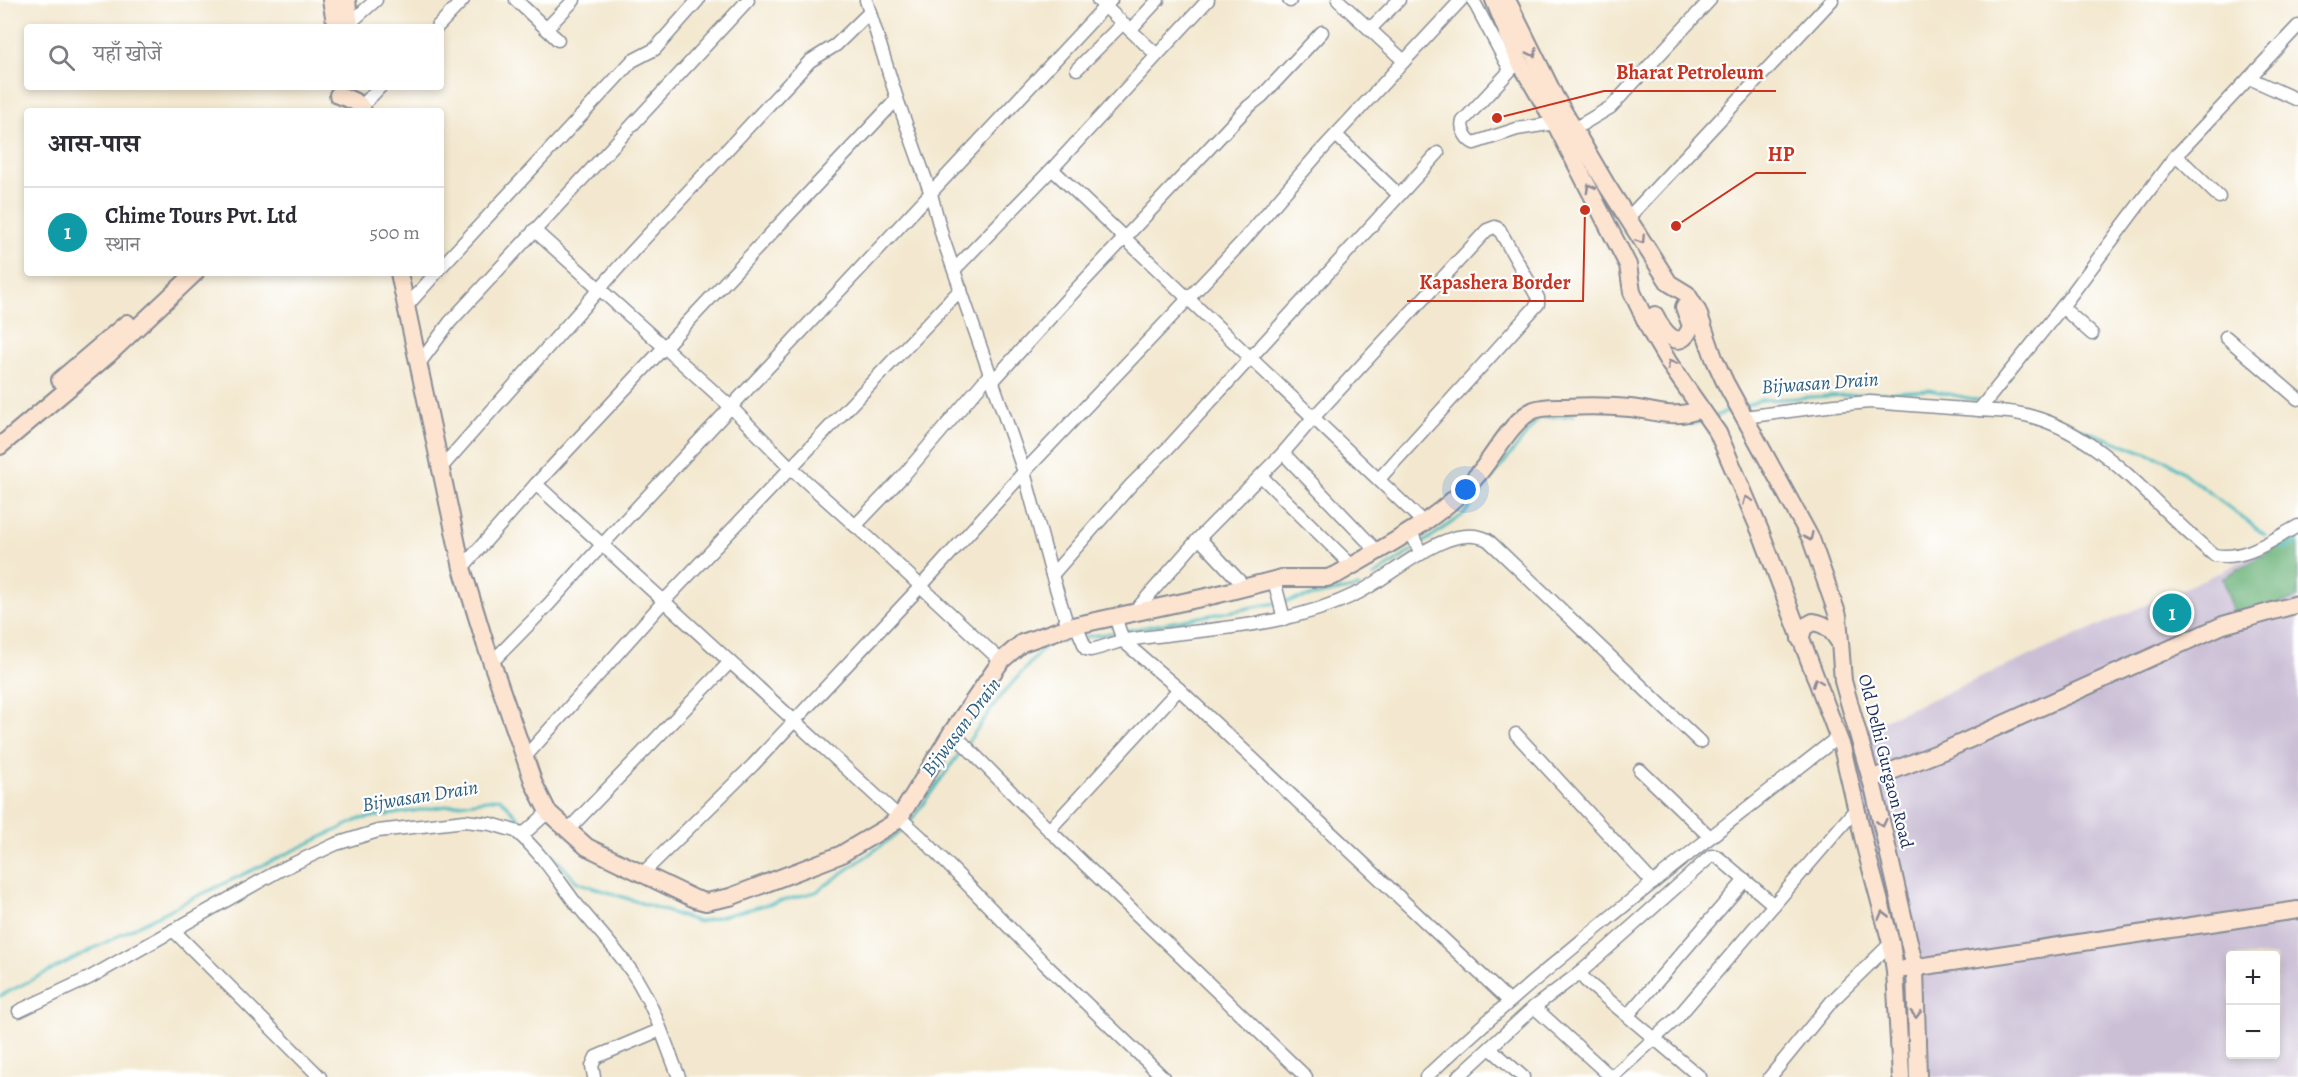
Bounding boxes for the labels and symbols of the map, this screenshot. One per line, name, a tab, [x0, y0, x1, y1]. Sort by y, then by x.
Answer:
one-way arrow	[1526, 46, 1537, 57]
callout: Bharat Petroleum	[1604, 53, 1776, 91]
text: Bharat Petroleum	[1616, 59, 1764, 86]
callout: HP	[1756, 135, 1806, 173]
text: HP	[1768, 141, 1795, 168]
one-way arrow	[1586, 184, 1597, 195]
one-way arrow	[1633, 233, 1644, 244]
callout: Kapashera Border	[1407, 263, 1583, 301]
text: Kapashera Border	[1419, 269, 1571, 296]
one-way arrow	[1667, 360, 1678, 371]
water label: Bijwasan Drain	[1761, 365, 1879, 401]
your location	[1451, 475, 1480, 504]
one-way arrow	[1742, 495, 1754, 506]
one-way arrow	[1802, 530, 1814, 541]
pin: 1	[2152, 590, 2192, 636]
street label: Old Delhi Gurgaon Road	[1853, 671, 1919, 851]
water label: Bijwasan Drain	[915, 672, 1007, 782]
one-way arrow	[1811, 677, 1824, 688]
water label: Bijwasan Drain	[360, 773, 480, 818]
one-way arrow	[1875, 817, 1888, 827]
one-way arrow	[1878, 910, 1890, 921]
one-way arrow	[1910, 1009, 1923, 1018]

